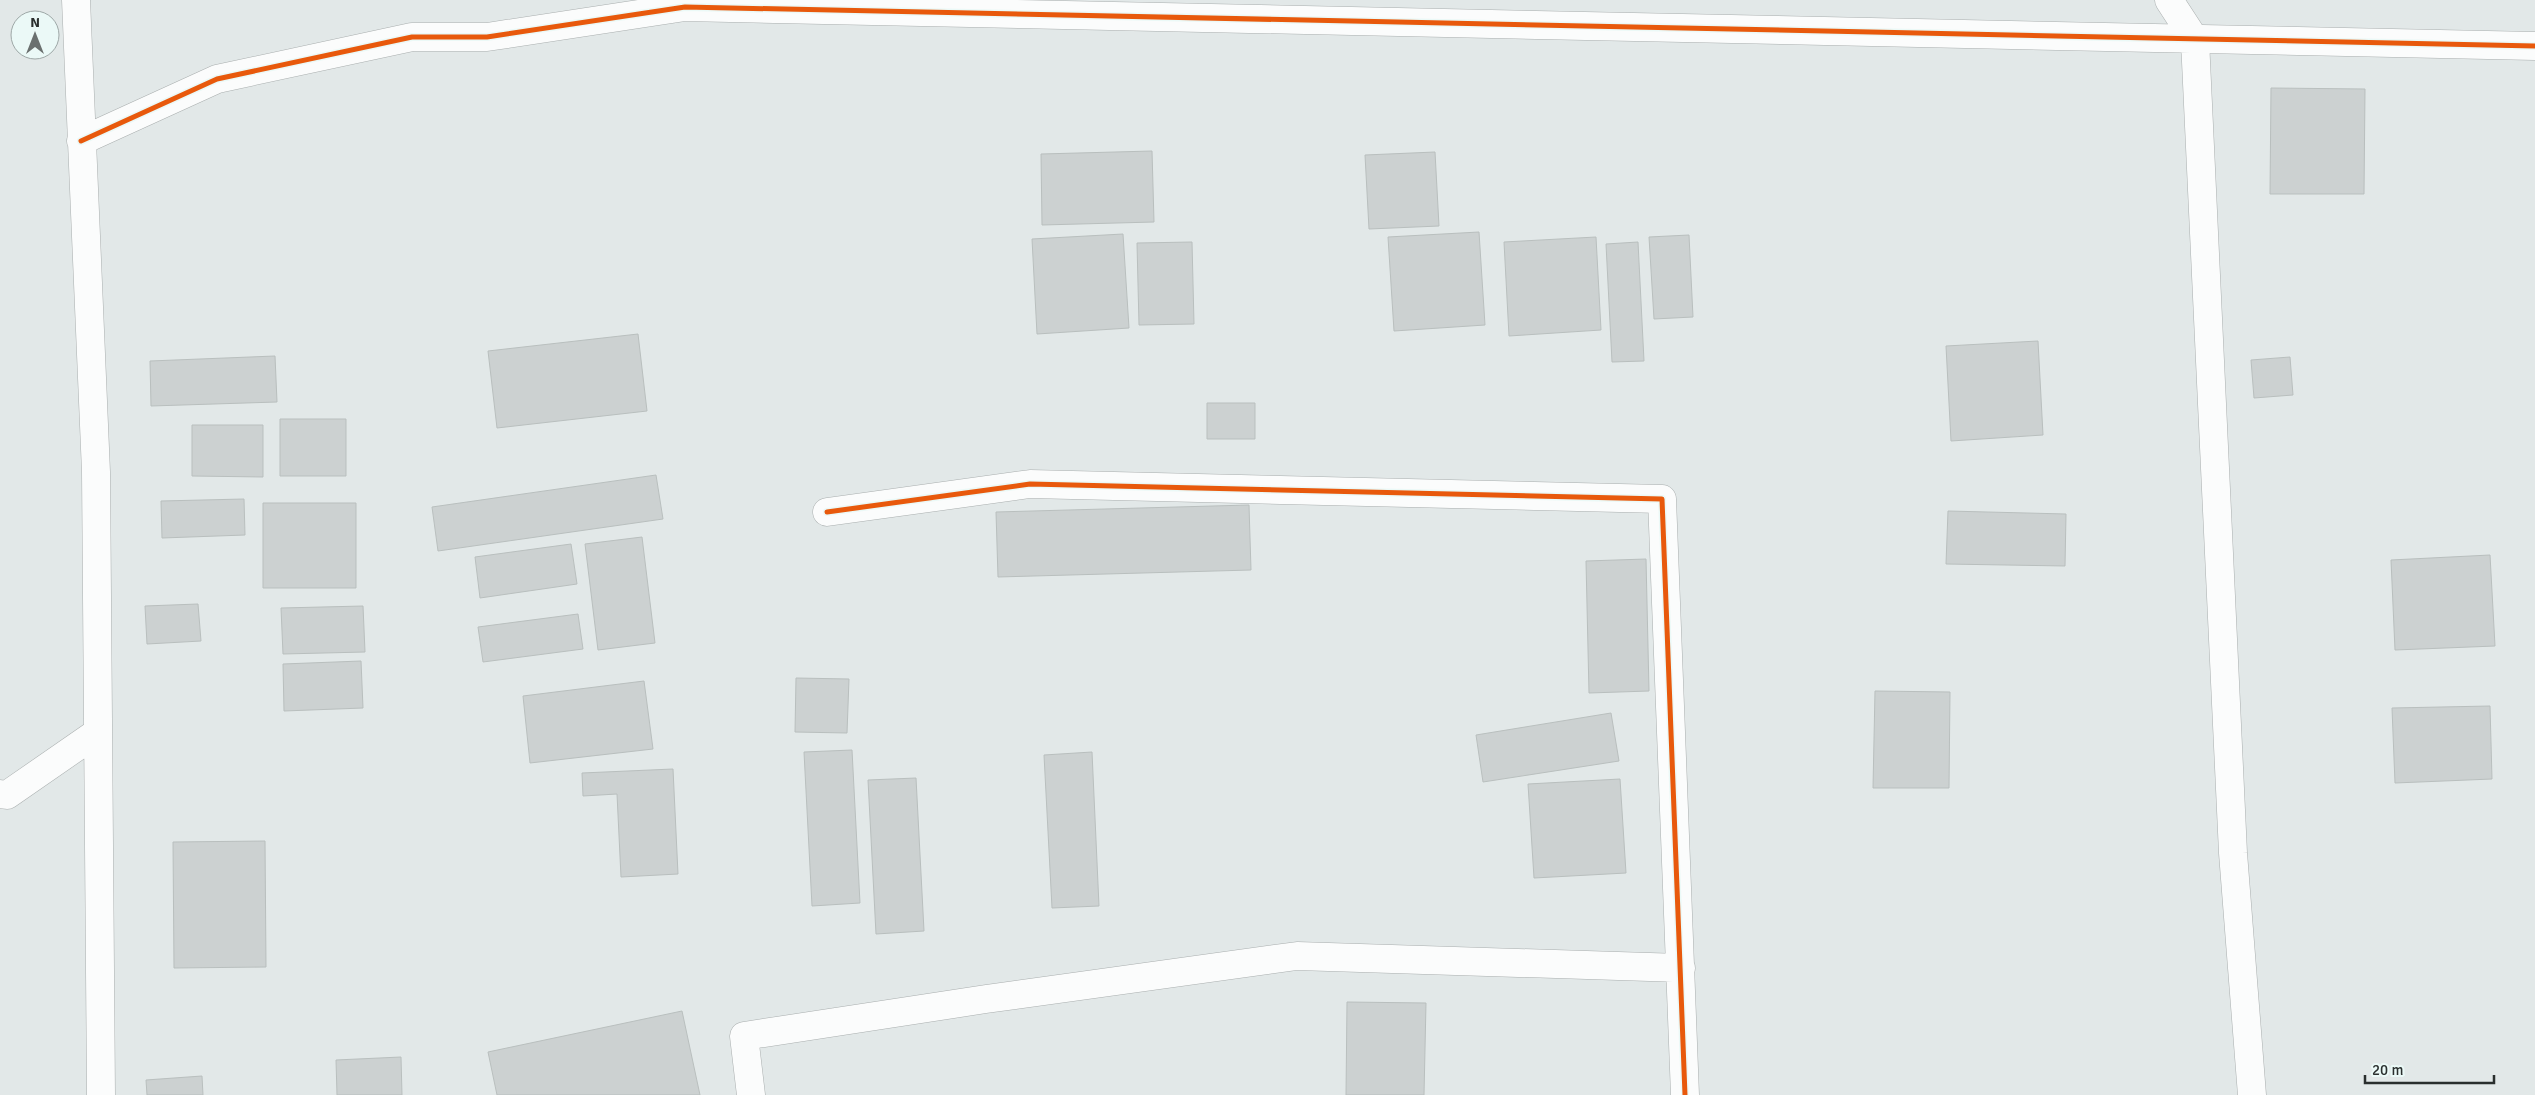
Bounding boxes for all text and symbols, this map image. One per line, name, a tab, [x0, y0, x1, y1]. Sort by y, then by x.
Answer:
north arrow	[10, 10, 60, 60]
text: N	[30, 14, 40, 31]
scale bar	[2365, 1052, 2494, 1084]
text: 20 m	[2372, 1061, 2403, 1079]

